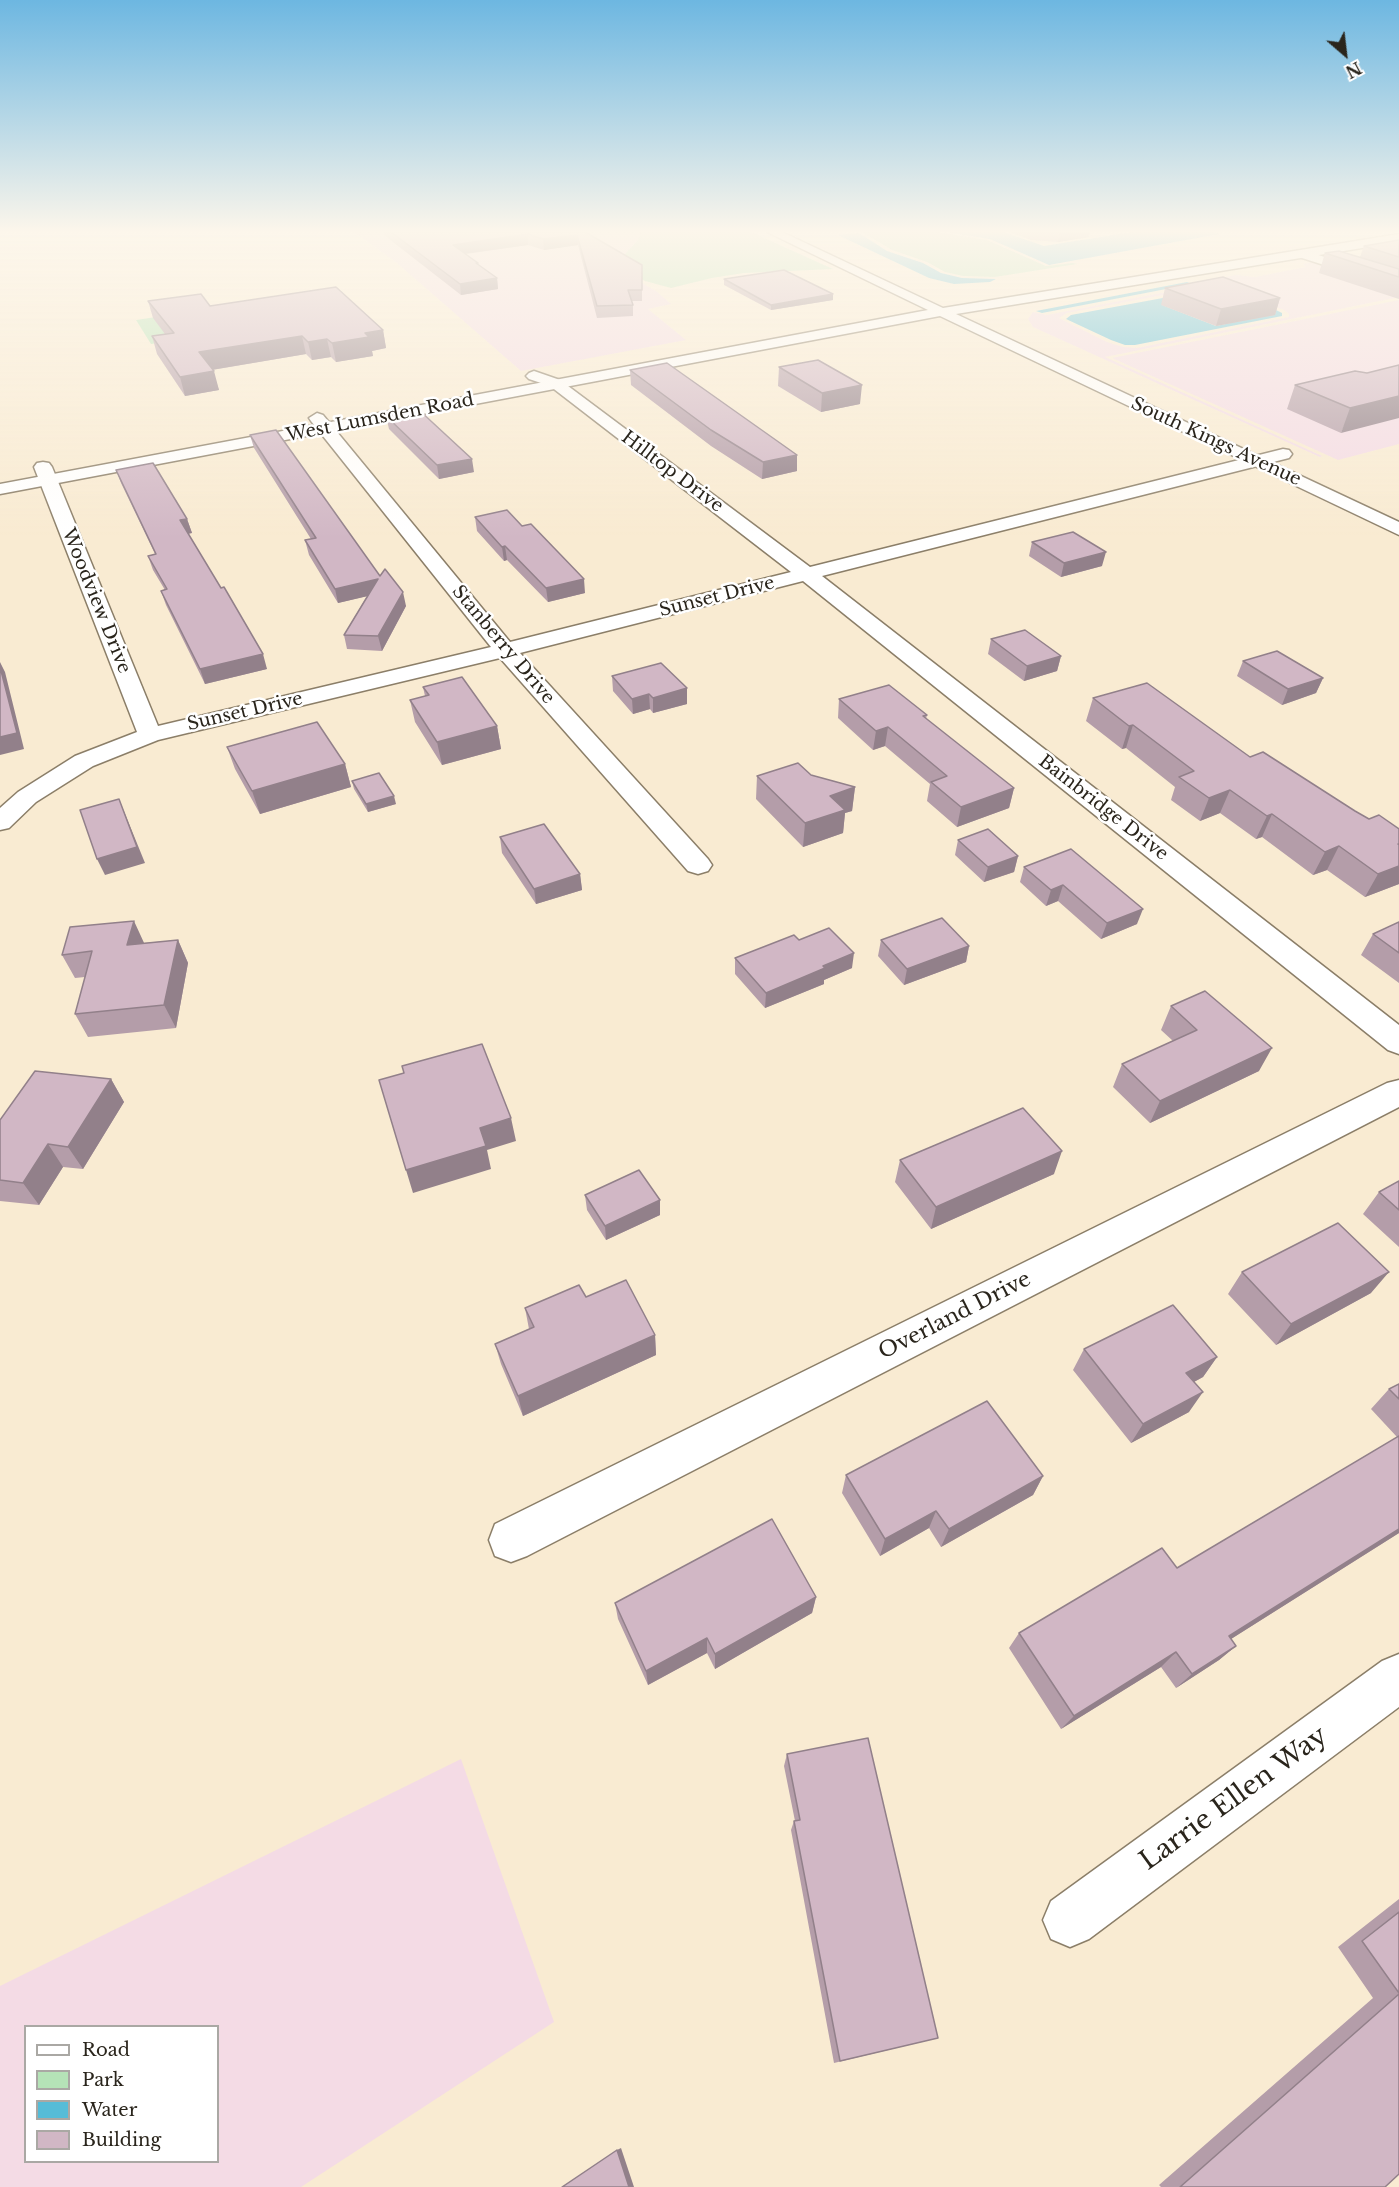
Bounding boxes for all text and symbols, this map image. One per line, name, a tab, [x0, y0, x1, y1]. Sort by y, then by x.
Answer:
north arrow	[1315, 24, 1375, 84]
text: N	[1342, 58, 1365, 82]
street label: West Lumsden Road	[284, 389, 476, 447]
street label: South Kings Avenue	[1128, 393, 1304, 491]
street label: Hilltop Drive	[617, 427, 727, 517]
street label: Woodview Drive	[57, 525, 135, 677]
street label: Sunset Drive	[657, 572, 777, 622]
street label: Stanberry Drive	[447, 581, 559, 709]
street label: Sunset Drive	[185, 688, 305, 736]
street label: Bainbridge Drive	[1034, 751, 1172, 865]
street label: Overland Drive	[875, 1267, 1035, 1365]
street label: Larrie Ellen Way	[1134, 1721, 1334, 1877]
legend	[24, 2025, 219, 2163]
text: Road	[82, 2039, 130, 2061]
text: Park	[82, 2069, 124, 2091]
text: Water	[82, 2099, 137, 2121]
text: Building	[82, 2129, 161, 2151]

